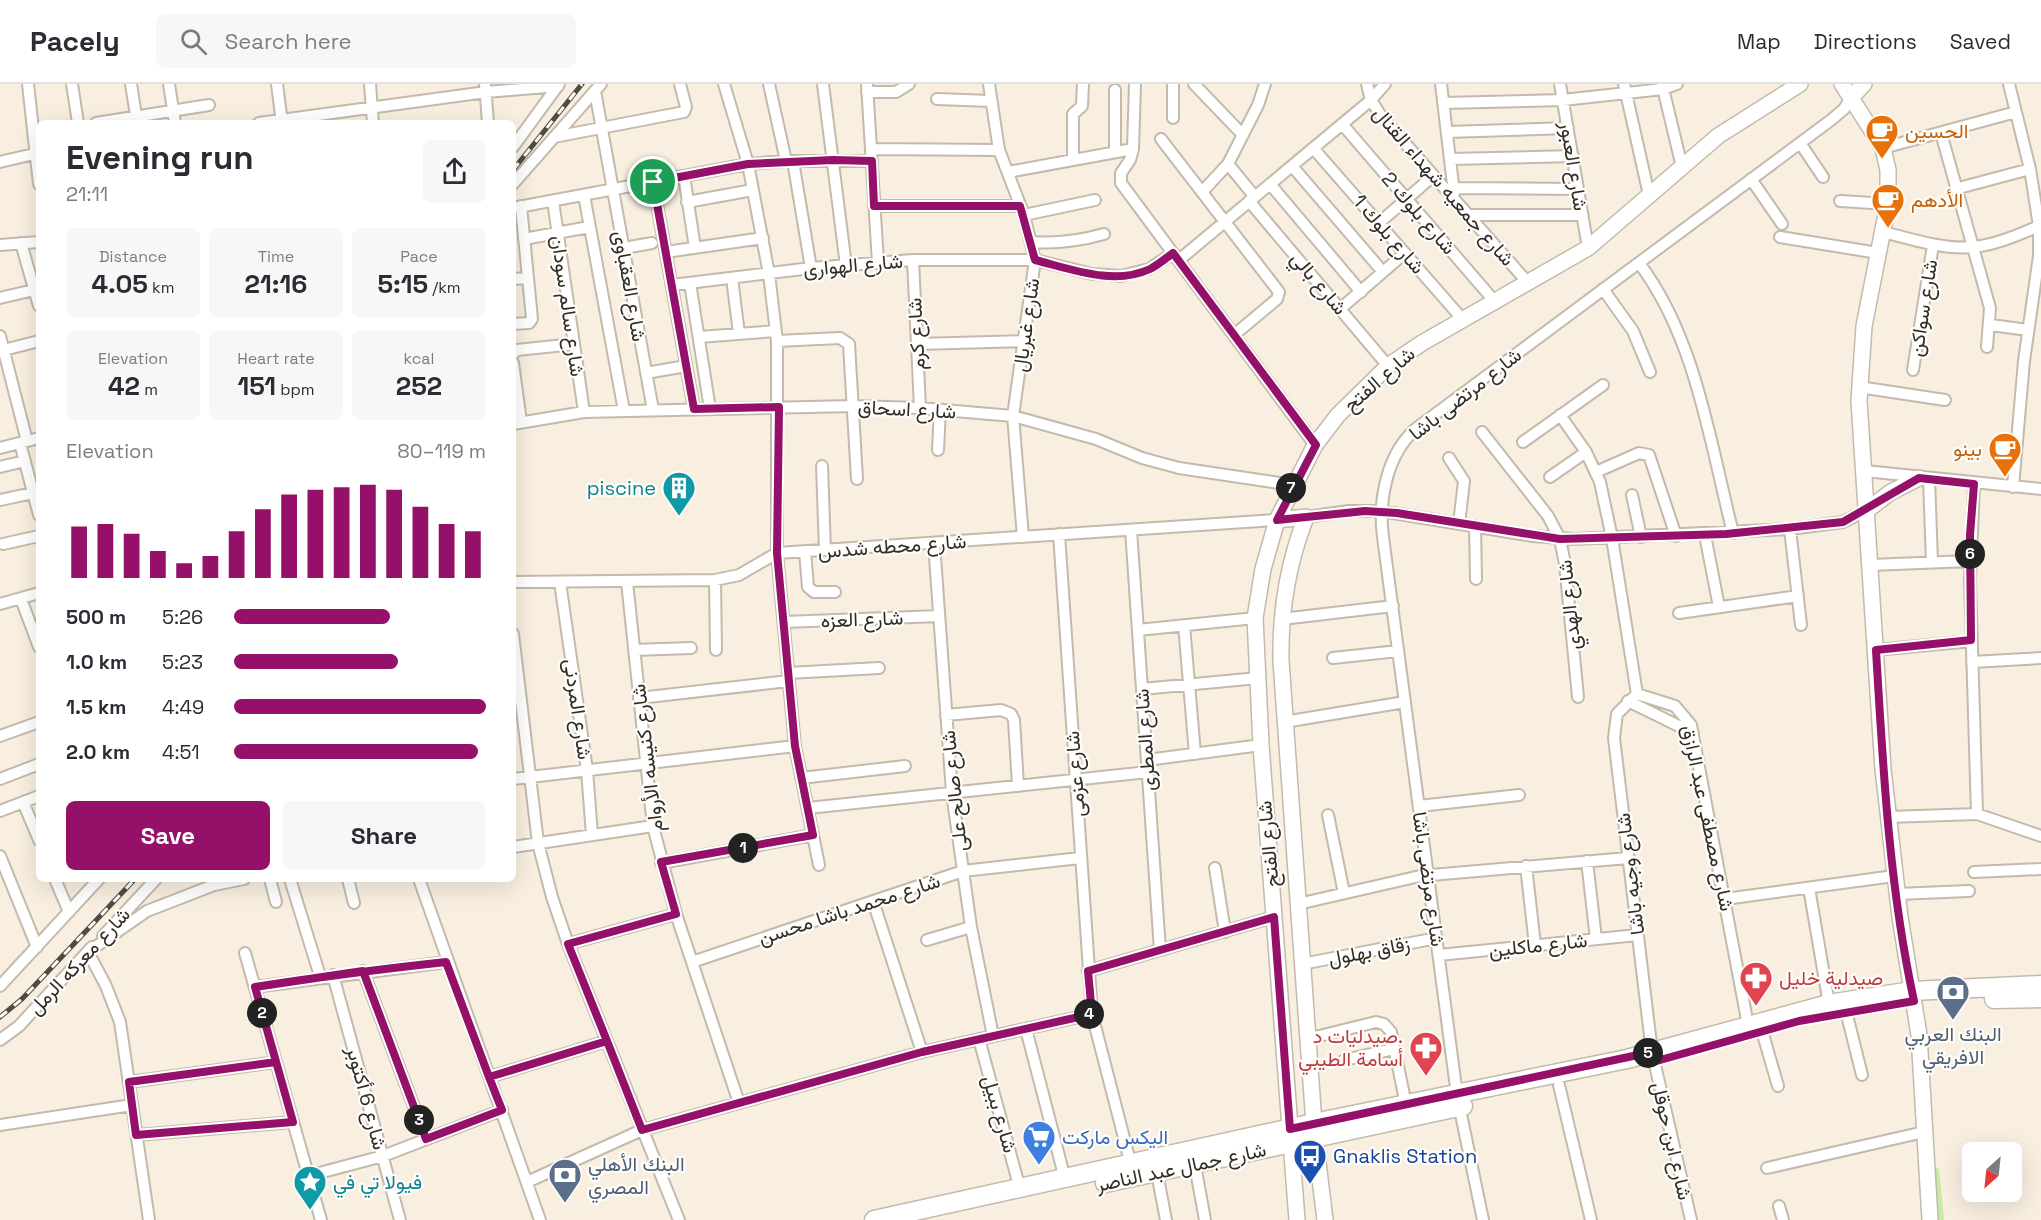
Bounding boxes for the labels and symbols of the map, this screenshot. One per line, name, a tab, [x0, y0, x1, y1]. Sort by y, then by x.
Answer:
street label: شارع جمعيه شهداء القنال	[1367, 101, 1521, 272]
cafe icon: الحسين	[1864, 113, 1900, 160]
place label: الحسين	[1905, 118, 1968, 144]
street label: شارع العبور	[1553, 119, 1594, 213]
pin	[627, 156, 678, 207]
street label: شارع بلوك 2	[1375, 166, 1462, 260]
cafe icon: الأدهم	[1870, 182, 1906, 229]
place label: الأدهم	[1911, 187, 1963, 213]
street label: شارع بلوك 1	[1346, 189, 1431, 280]
street label: شارع العقباوى	[606, 228, 653, 344]
street label: شارع سالم سودان	[544, 234, 591, 378]
street label: شارع بالي	[1282, 246, 1353, 323]
street label: شارع الهوارى	[802, 248, 904, 283]
street label: شارع سواكن	[1902, 258, 1944, 359]
street label: شارع غبريال	[1007, 276, 1046, 374]
street label: شارع كرم	[901, 297, 932, 371]
street label: شارع الفتح	[1338, 341, 1421, 418]
street label: شارع مرتضى باشا	[1403, 342, 1527, 447]
street label: شارع اسحاق	[857, 393, 957, 426]
cafe icon: بينو	[1987, 431, 2023, 478]
place label: بينو	[1953, 436, 1982, 462]
building icon: piscine	[661, 470, 697, 517]
pin: 7	[1276, 473, 1306, 503]
place label: piscine	[587, 475, 656, 501]
street label: شارع محطه شدس	[817, 528, 967, 565]
pin: 6	[1955, 539, 1985, 569]
street label: شارع الهدي	[1551, 558, 1591, 651]
street label: شارع العزه	[820, 605, 904, 634]
street label: شارع المردنى	[557, 657, 598, 761]
street label: شارع كنيسه الأروام	[625, 683, 670, 833]
street label: شارع المطرى	[1128, 688, 1163, 792]
street label: شارع مصطفى عبد الرازق	[1675, 723, 1740, 914]
street label: شارع صالح على	[935, 729, 974, 853]
street label: شارع عزمى	[1059, 730, 1092, 818]
street label: شارع الفتح	[1251, 800, 1286, 888]
street label: شارع مرتضى باشا	[1406, 810, 1451, 948]
street label: شارع وجيه باشا	[1610, 811, 1651, 936]
pin: 1	[728, 833, 758, 863]
street label: شارع محمد باشا محسن	[755, 867, 944, 952]
street label: شارع معركه الرمل	[22, 902, 136, 1021]
street label: شارع ماكلين	[1487, 927, 1589, 964]
street label: زقاق بهلول	[1326, 930, 1412, 972]
pharmacy icon: صيدلية خليل	[1738, 960, 1774, 1007]
place label: صيدلية خليل	[1779, 965, 1883, 991]
bank icon: البنك العربي الافريقي	[1935, 974, 1971, 1021]
pin: 2	[247, 998, 277, 1028]
pin: 4	[1074, 999, 1104, 1029]
place label: البنك العربي الافريقي	[1904, 1021, 2002, 1074]
place label: صيدليات د. أسامة الطيبي	[1298, 1023, 1403, 1076]
pharmacy icon: صيدليات د. أسامة الطيبي	[1408, 1030, 1444, 1077]
pin: 5	[1633, 1038, 1663, 1068]
street label: شارع 6 أكتوبر	[340, 1042, 393, 1153]
street label: شارع ببيل	[976, 1072, 1023, 1156]
street label: شارع ابن حوقل	[1645, 1079, 1698, 1203]
pin: 3	[404, 1105, 434, 1135]
supermarket icon: اليكس ماركت	[1021, 1119, 1057, 1166]
place label: اليكس ماركت	[1062, 1124, 1168, 1150]
street label: شارع جمال عبد الناصر	[1093, 1136, 1269, 1199]
bus stop icon: Gnaklis Station	[1292, 1138, 1328, 1185]
north arrow	[1962, 1142, 2022, 1202]
place label: Gnaklis Station	[1333, 1143, 1477, 1169]
place label: البنك الأهلي المصري	[588, 1151, 685, 1204]
bank icon: البنك الأهلي المصري	[547, 1157, 583, 1204]
place icon: فيولا تي في	[292, 1164, 328, 1211]
place label: فيولا تي في	[333, 1169, 422, 1199]

